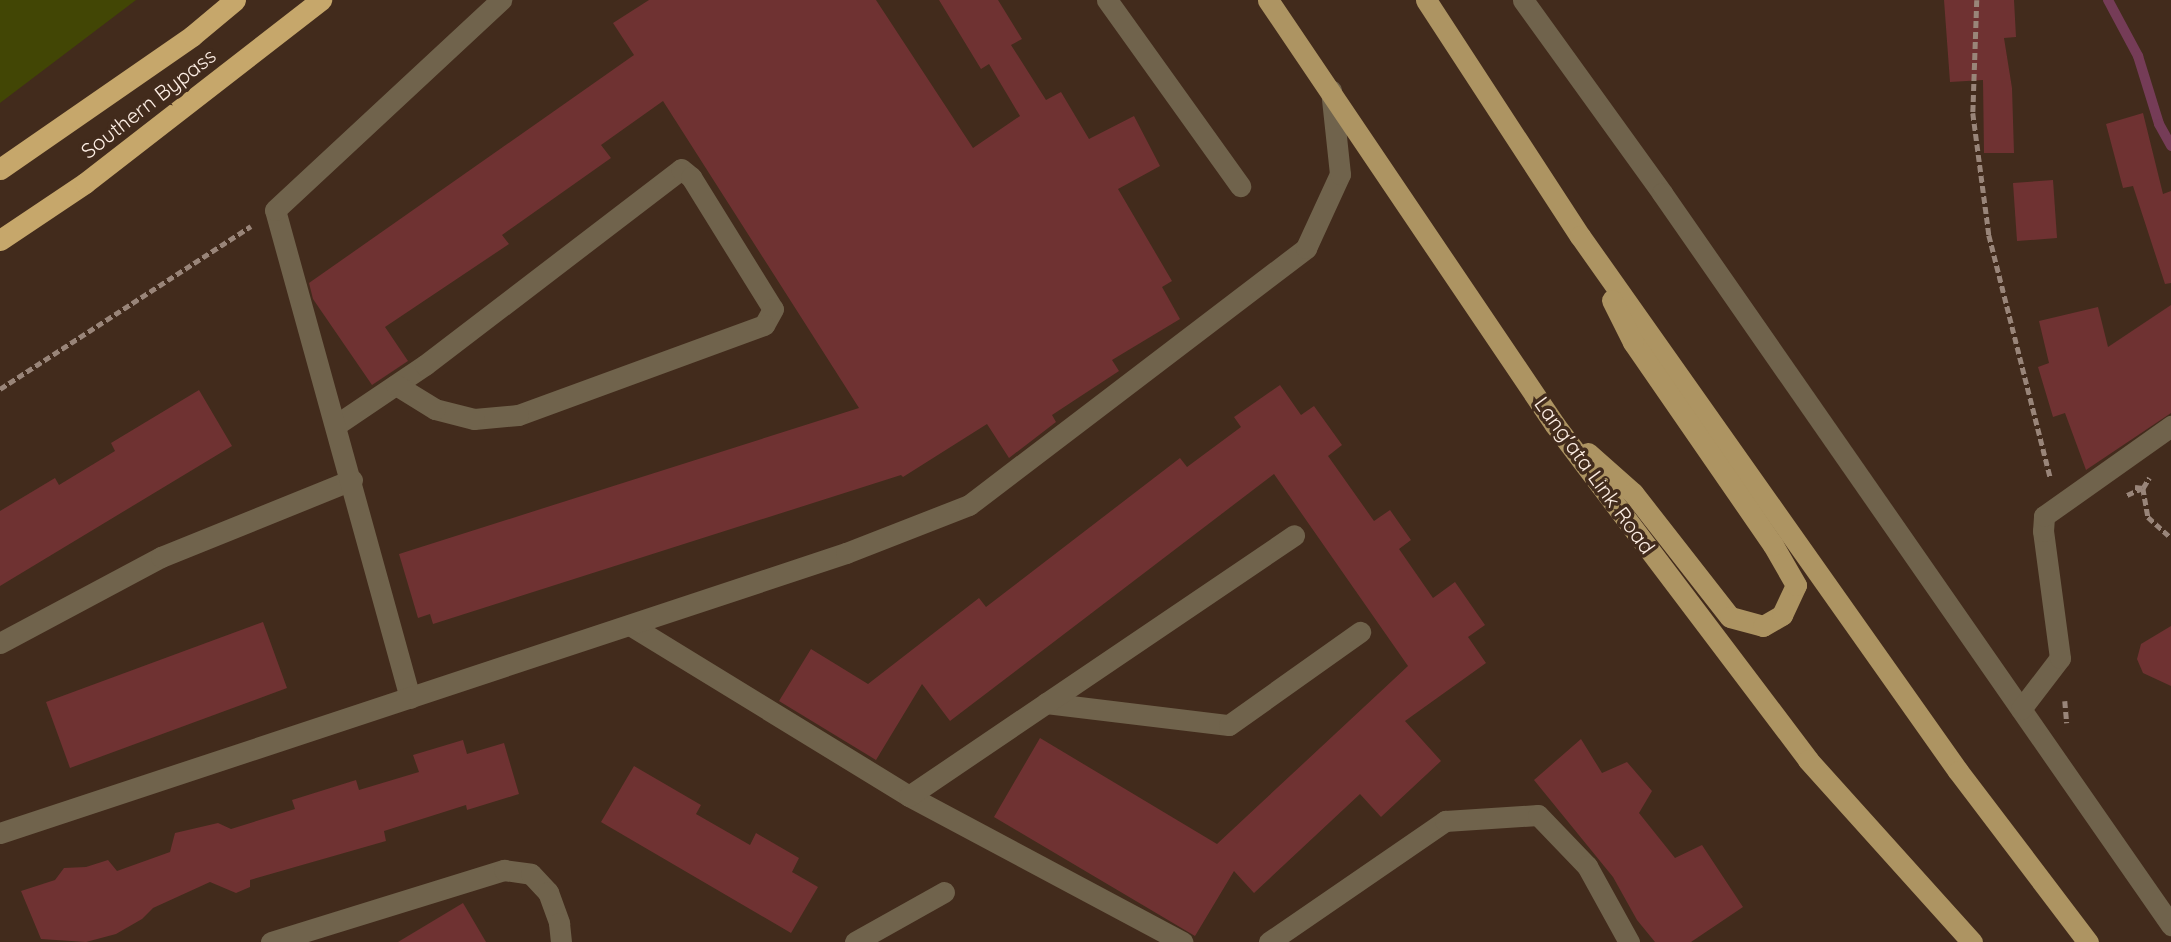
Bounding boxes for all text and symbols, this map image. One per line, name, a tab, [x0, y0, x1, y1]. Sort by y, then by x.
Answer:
street label: Southern Bypass	[76, 43, 220, 163]
street label: Lang'ata Link Road	[1529, 391, 1661, 559]

